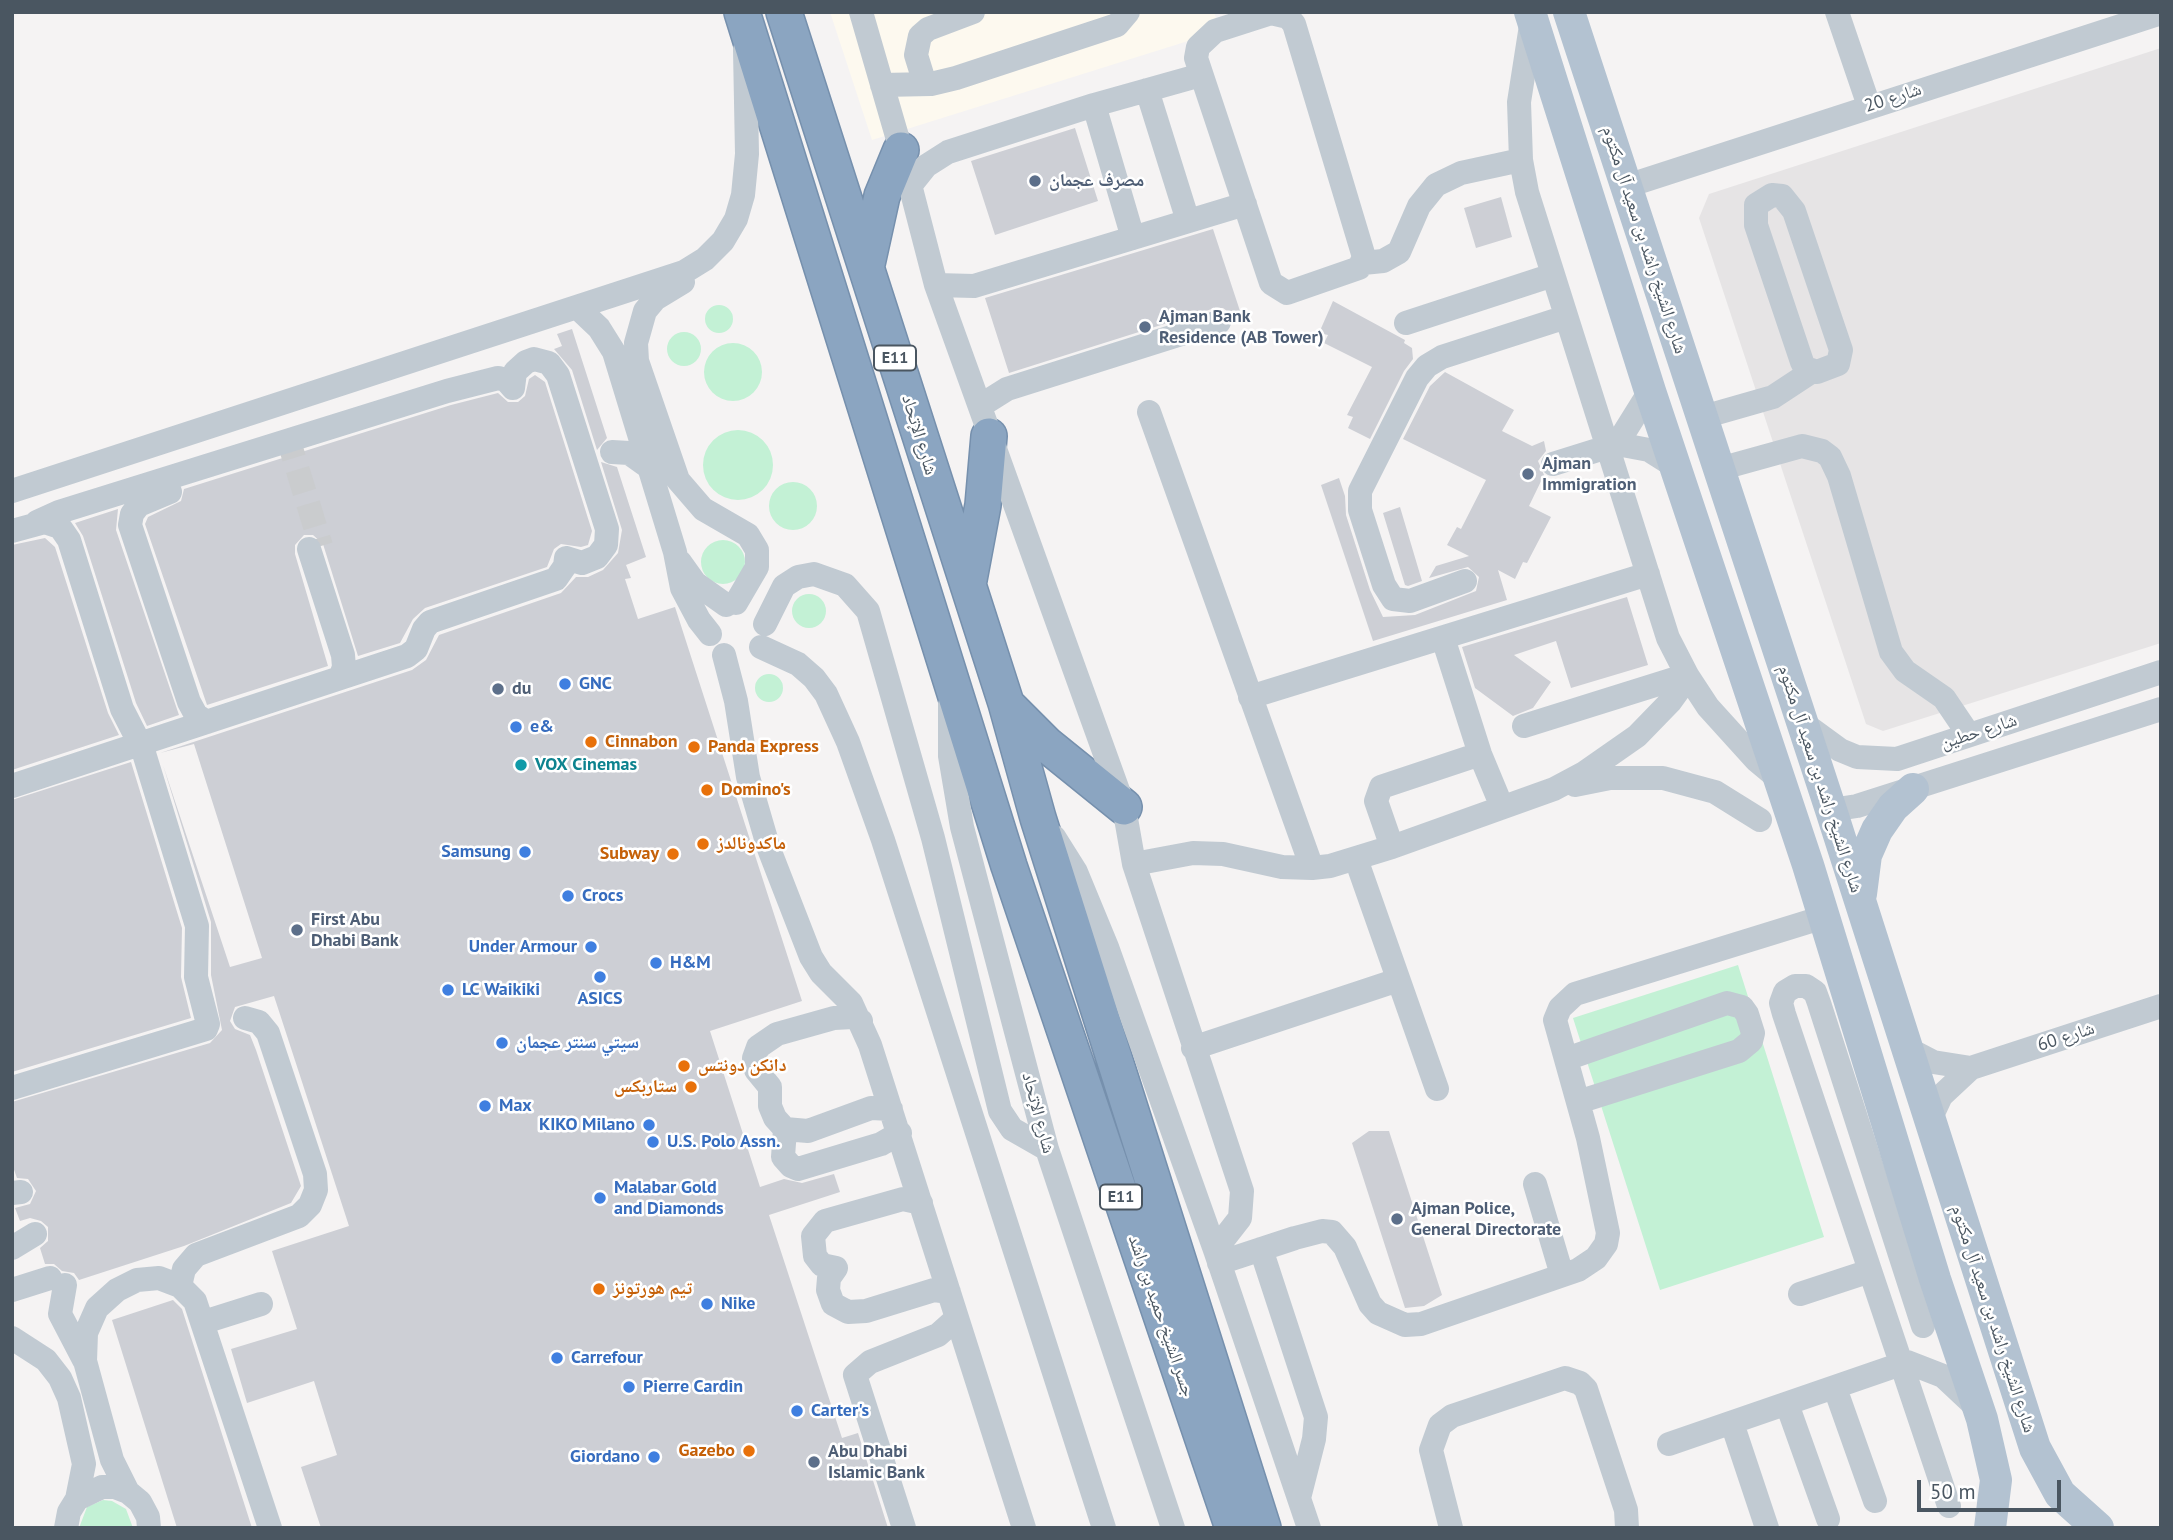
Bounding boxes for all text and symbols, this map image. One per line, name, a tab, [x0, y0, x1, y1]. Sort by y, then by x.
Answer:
street label: شارع 20	[1862, 79, 1924, 117]
street label: شارع الشيخ راشد بن سعيد آل مكتوم	[1597, 123, 1691, 357]
place label: مصرف عجمان	[1049, 170, 1144, 192]
marker: مصرف عجمان	[1027, 173, 1043, 189]
place label: Ajman Bank Residence (AB Tower)	[1159, 306, 1324, 348]
marker: Ajman Bank Residence (AB Tower)	[1137, 319, 1153, 335]
road number: E11	[874, 346, 916, 370]
street label: شارع الإتحاد	[897, 392, 941, 478]
place label: Ajman Immigration	[1542, 453, 1636, 496]
marker: Ajman Immigration	[1520, 466, 1536, 482]
street label: شارع الشيخ راشد بن سعيد آل مكتوم	[1773, 662, 1867, 896]
place label: GNC	[579, 673, 612, 695]
marker: GNC	[557, 676, 573, 692]
place label: du	[512, 678, 531, 700]
marker: du	[490, 681, 506, 697]
street label: شارع حطين	[1938, 710, 2020, 754]
place label: e&	[530, 716, 554, 738]
marker: e&	[508, 719, 524, 735]
place label: Cinnabon	[605, 731, 678, 753]
marker: Cinnabon	[583, 734, 599, 750]
place label: Panda Express	[708, 736, 819, 758]
marker: Panda Express	[686, 739, 702, 755]
place label: VOX Cinemas	[535, 754, 637, 776]
marker: VOX Cinemas	[513, 757, 529, 773]
place label: Domino's	[721, 779, 791, 801]
marker: Domino's	[699, 782, 715, 798]
place label: ماكدونالدز	[717, 833, 786, 855]
marker: ماكدونالدز	[695, 836, 711, 852]
place label: Samsung	[441, 841, 511, 863]
place label: Subway	[600, 843, 659, 865]
marker: Samsung	[517, 844, 533, 860]
marker: Subway	[665, 846, 681, 862]
place label: Crocs	[582, 885, 623, 907]
marker: Crocs	[560, 888, 576, 904]
place label: First Abu Dhabi Bank	[311, 909, 399, 951]
marker: First Abu Dhabi Bank	[289, 922, 305, 938]
place label: Under Armour	[469, 936, 577, 958]
marker: Under Armour	[583, 939, 599, 955]
place label: H&M	[670, 952, 711, 974]
marker: H&M	[648, 955, 664, 971]
marker: ASICS	[592, 969, 608, 985]
place label: LC Waikiki	[462, 979, 540, 1001]
marker: LC Waikiki	[440, 982, 456, 998]
place label: ASICS	[577, 988, 623, 1010]
street label: شارع 60	[2035, 1018, 2097, 1056]
place label: سيتي سنتر عجمان	[516, 1032, 639, 1054]
marker: سيتي سنتر عجمان	[494, 1035, 510, 1051]
place label: دانكن دونتس	[698, 1055, 787, 1077]
marker: دانكن دونتس	[676, 1058, 692, 1074]
street label: شارع الإتحاد	[1017, 1070, 1059, 1156]
place label: ستاربكس	[614, 1076, 677, 1098]
marker: ستاربكس	[683, 1079, 699, 1095]
place label: Max	[499, 1095, 532, 1117]
marker: Max	[477, 1098, 493, 1114]
place label: KIKO Milano	[539, 1114, 635, 1136]
marker: KIKO Milano	[641, 1117, 657, 1133]
place label: U.S. Polo Assn.	[667, 1131, 780, 1153]
marker: U.S. Polo Assn.	[645, 1134, 661, 1150]
place label: Malabar Gold and Diamonds	[614, 1177, 724, 1220]
road number: E11	[1100, 1184, 1142, 1210]
marker: Malabar Gold and Diamonds	[592, 1190, 608, 1206]
place label: Ajman Police, General Directorate	[1411, 1198, 1561, 1240]
street label: شارع الشيخ راشد بن سعيد آل مكتوم	[1946, 1202, 2040, 1436]
marker: Ajman Police, General Directorate	[1389, 1211, 1405, 1227]
street label: جسر الشيخ حميد بن راشد	[1123, 1232, 1199, 1400]
place label: تيم هورتونز	[613, 1278, 692, 1300]
marker: تيم هورتونز	[591, 1281, 607, 1297]
place label: Nike	[721, 1293, 755, 1315]
marker: Nike	[699, 1296, 715, 1312]
place label: Carrefour	[571, 1347, 643, 1369]
marker: Carrefour	[549, 1350, 565, 1366]
place label: Pierre Cardin	[643, 1376, 743, 1398]
marker: Pierre Cardin	[621, 1379, 637, 1395]
place label: Carter's	[811, 1400, 869, 1422]
marker: Carter's	[789, 1403, 805, 1419]
place label: Gazebo	[679, 1440, 735, 1462]
place label: Abu Dhabi Islamic Bank	[828, 1441, 925, 1484]
marker: Gazebo	[741, 1443, 757, 1459]
place label: Giordano	[570, 1446, 640, 1468]
marker: Giordano	[646, 1449, 662, 1465]
marker: Abu Dhabi Islamic Bank	[806, 1454, 822, 1470]
scale bar	[1921, 1466, 2064, 1510]
text: 50 m	[1930, 1478, 1976, 1505]

